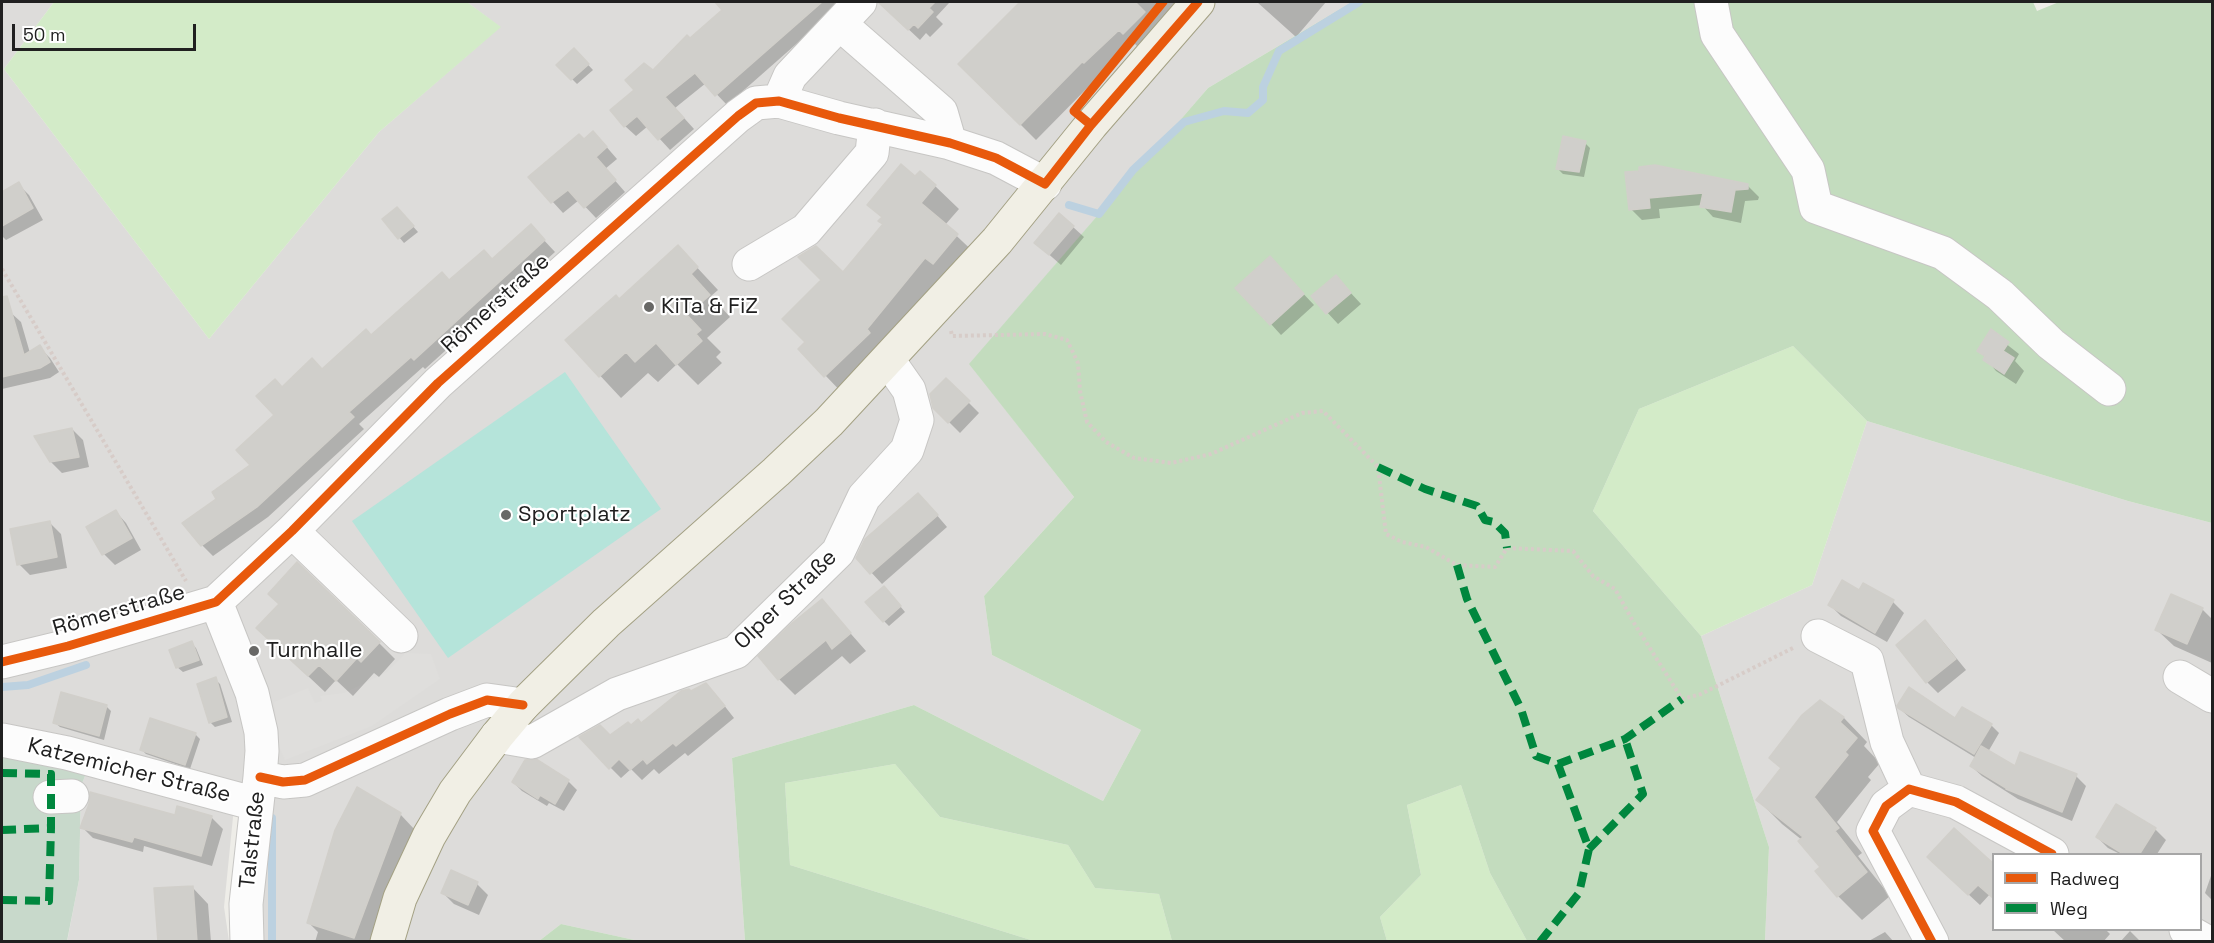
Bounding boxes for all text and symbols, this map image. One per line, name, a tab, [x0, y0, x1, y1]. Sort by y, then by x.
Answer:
scale bar	[15, 12, 200, 50]
text: 50 m	[23, 23, 65, 46]
street label: Römerstraße	[436, 249, 556, 359]
place label: KiTa & FiZ	[661, 294, 758, 320]
marker: KiTa & FiZ	[642, 300, 656, 314]
place label: Sportplatz	[518, 502, 631, 528]
marker: Sportplatz	[499, 508, 513, 522]
street label: Olper Straße	[729, 545, 843, 655]
street label: Römerstraße	[50, 580, 188, 642]
place label: Turnhalle	[266, 638, 362, 664]
marker: Turnhalle	[247, 644, 261, 658]
street label: Katzemicher Straße	[25, 733, 233, 809]
street label: Talstraße	[235, 790, 271, 890]
legend	[1992, 853, 2202, 931]
text: Radweg	[2050, 867, 2120, 890]
text: Weg	[2050, 897, 2088, 920]

